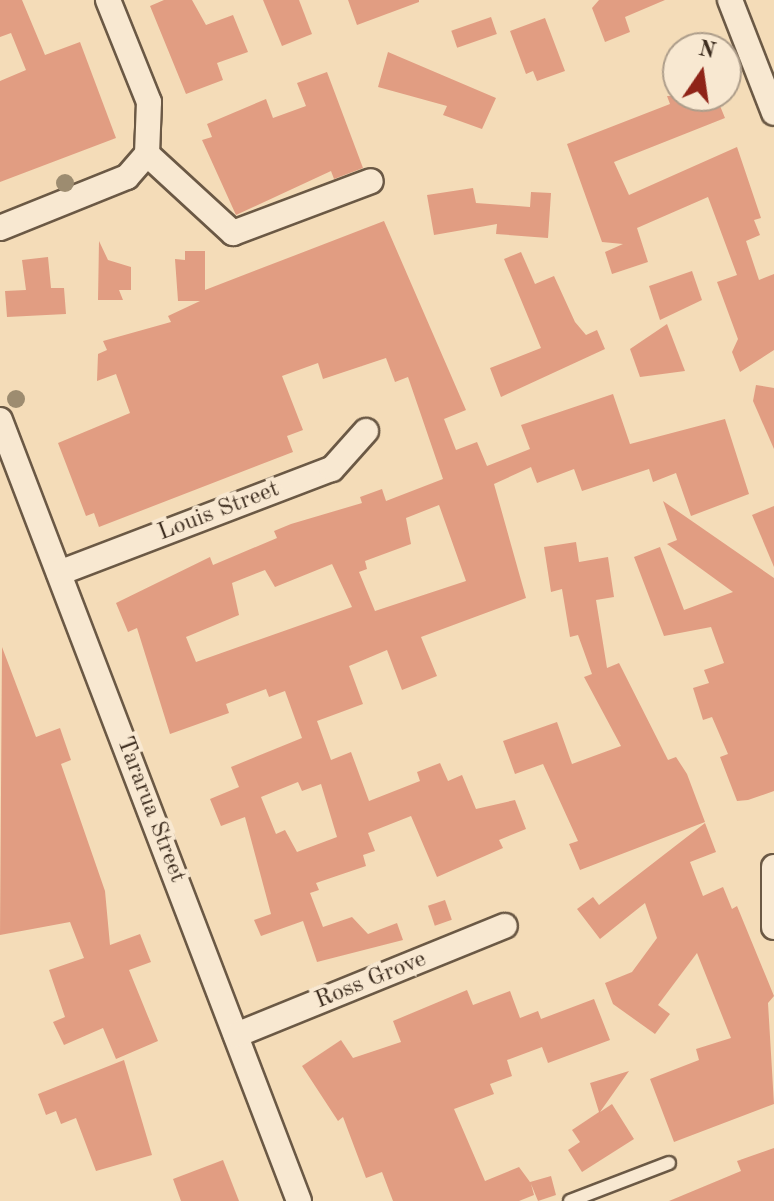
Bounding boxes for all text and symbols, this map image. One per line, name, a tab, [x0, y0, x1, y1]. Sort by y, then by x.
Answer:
north arrow	[662, 32, 742, 112]
text: N	[696, 38, 718, 63]
street label: Louis Street	[154, 476, 284, 548]
street label: Tararua Street	[109, 733, 191, 887]
street label: Ross Grove	[311, 946, 431, 1016]

